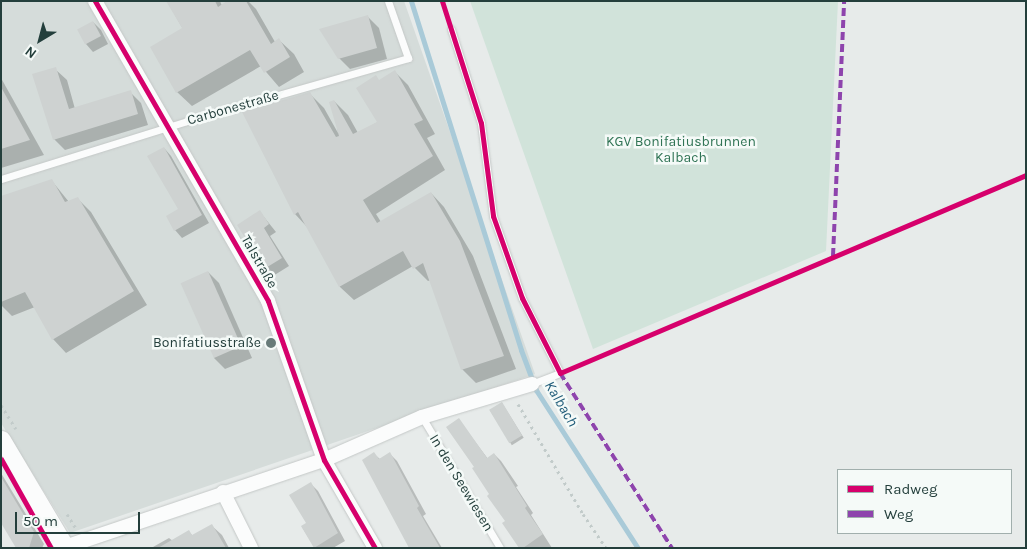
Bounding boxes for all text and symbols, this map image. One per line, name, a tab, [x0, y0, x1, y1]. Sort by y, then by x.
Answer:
north arrow	[15, 15, 65, 65]
text: N	[22, 43, 40, 62]
street label: Carbonestraße	[185, 87, 281, 129]
park label: KGV Bonifatiusbrunnen Kalbach	[606, 134, 756, 166]
street label: Talstraße	[237, 232, 281, 292]
place label: Bonifatiusstraße	[153, 335, 261, 351]
marker: Bonifatiusstraße	[265, 337, 277, 349]
water label: Kalbach	[540, 378, 582, 430]
street label: In den Seewiesen	[425, 431, 497, 535]
legend	[837, 469, 1012, 534]
text: Radweg	[884, 480, 937, 498]
scale bar	[18, 502, 142, 534]
text: Weg	[884, 505, 913, 523]
text: 50 m	[23, 512, 58, 530]

